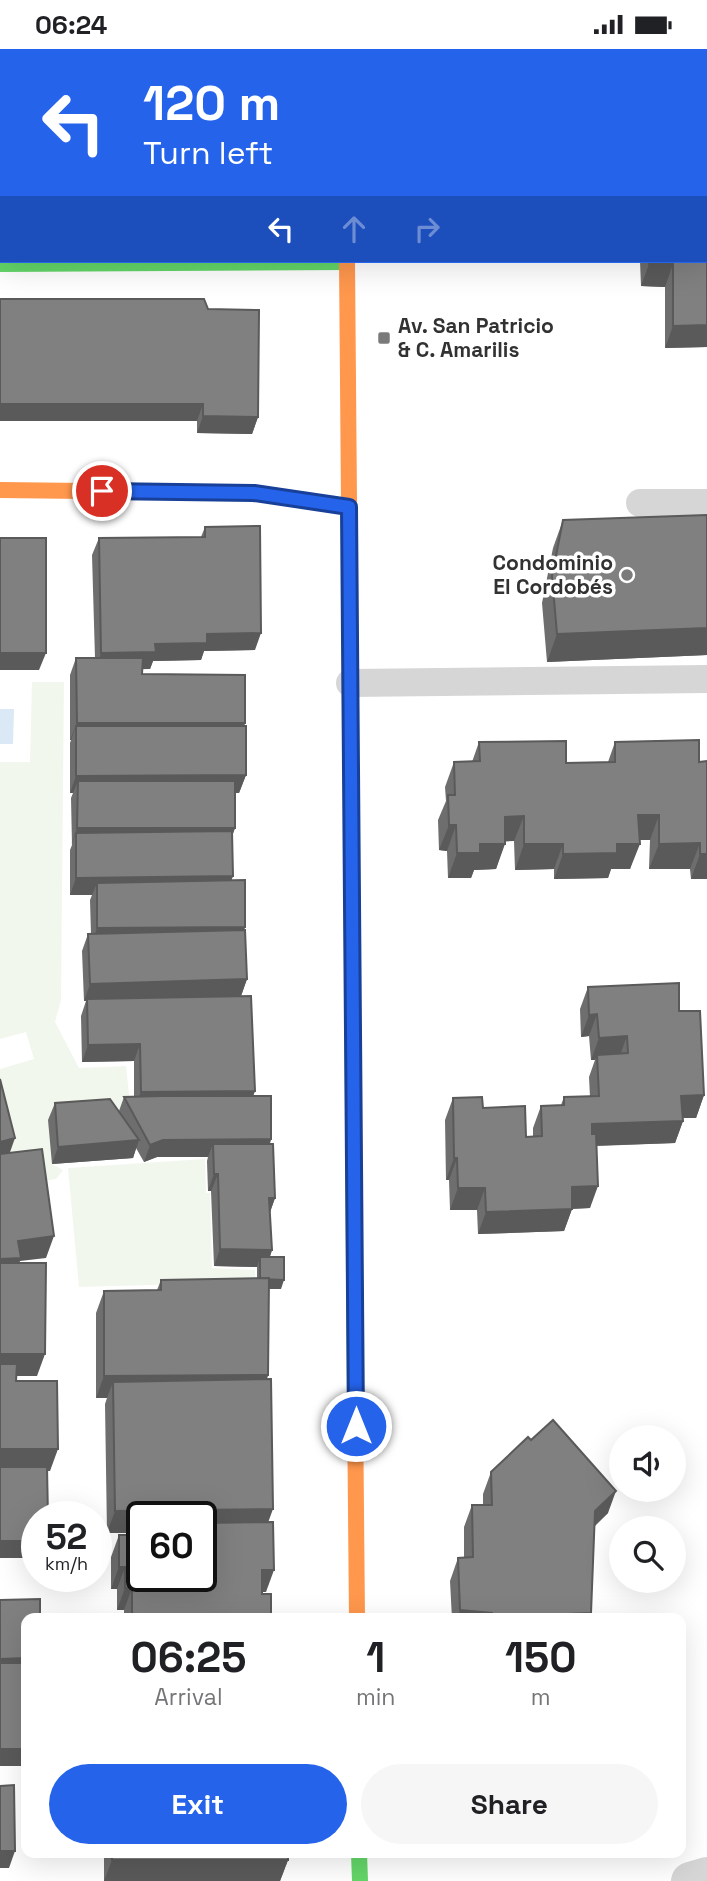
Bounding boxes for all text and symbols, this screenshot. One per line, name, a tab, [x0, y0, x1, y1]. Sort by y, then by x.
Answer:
text: 06:24	[35, 8, 107, 42]
text: 120 m	[143, 72, 280, 134]
icon: left	[28, 77, 119, 168]
text: Turn left	[143, 133, 273, 173]
icon: left	[262, 210, 300, 248]
icon: ahead	[335, 210, 373, 248]
icon: right	[408, 210, 446, 248]
place label: Av. San Patricio & C. Amarilis	[398, 312, 554, 363]
marker: Av. San Patricio & C. Amarilis	[376, 330, 392, 346]
pin	[72, 461, 132, 521]
icon: arrive	[83, 472, 121, 510]
place label: Condominio El Cordobés	[493, 549, 613, 600]
marker: Condominio El Cordobés	[619, 567, 635, 583]
position arrow	[319, 1389, 393, 1463]
map controls	[609, 1425, 686, 1593]
button: sound	[609, 1425, 686, 1502]
speed limit sign: 60	[126, 1501, 217, 1592]
text: 52	[46, 1515, 87, 1559]
button: search	[609, 1516, 686, 1593]
text: km/h	[45, 1552, 88, 1575]
text: 06:25	[131, 1631, 246, 1684]
text: 1	[366, 1631, 385, 1684]
text: 150	[505, 1631, 576, 1684]
text: Arrival	[154, 1682, 223, 1712]
text: min	[356, 1682, 395, 1712]
text: m	[531, 1682, 551, 1712]
button: Exit	[49, 1764, 347, 1844]
button: Share	[361, 1764, 658, 1844]

